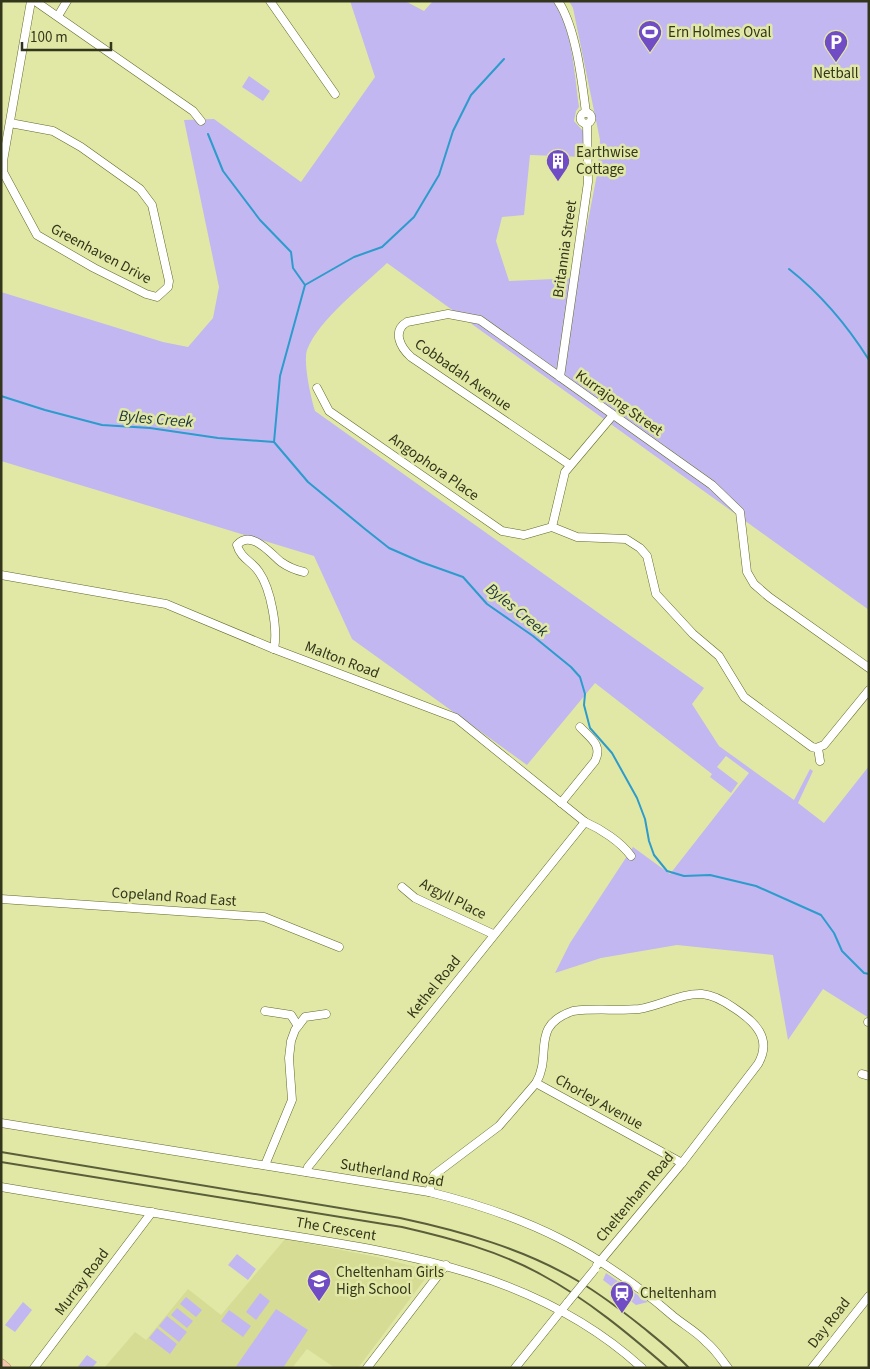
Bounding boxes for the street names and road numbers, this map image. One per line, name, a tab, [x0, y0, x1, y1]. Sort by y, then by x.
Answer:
street label: Britannia Street	[548, 199, 582, 299]
street label: Greenhaven Drive	[47, 219, 155, 289]
street label: Cobbadah Avenue	[410, 334, 516, 416]
street label: Kurrajong Street	[571, 365, 667, 441]
street label: Angophora Place	[385, 428, 483, 506]
street label: Malton Road	[302, 636, 382, 684]
street label: Argyll Place	[416, 873, 490, 925]
street label: Copeland Road East	[111, 882, 237, 912]
street label: Kethel Road	[402, 951, 466, 1023]
street label: Chorley Avenue	[551, 1069, 647, 1135]
street label: Cheltenham Road	[591, 1147, 679, 1247]
street label: Sutherland Road	[338, 1154, 446, 1192]
street label: The Crescent	[294, 1212, 378, 1246]
street label: Murray Road	[50, 1244, 114, 1320]
street label: Day Road	[803, 1293, 855, 1353]

